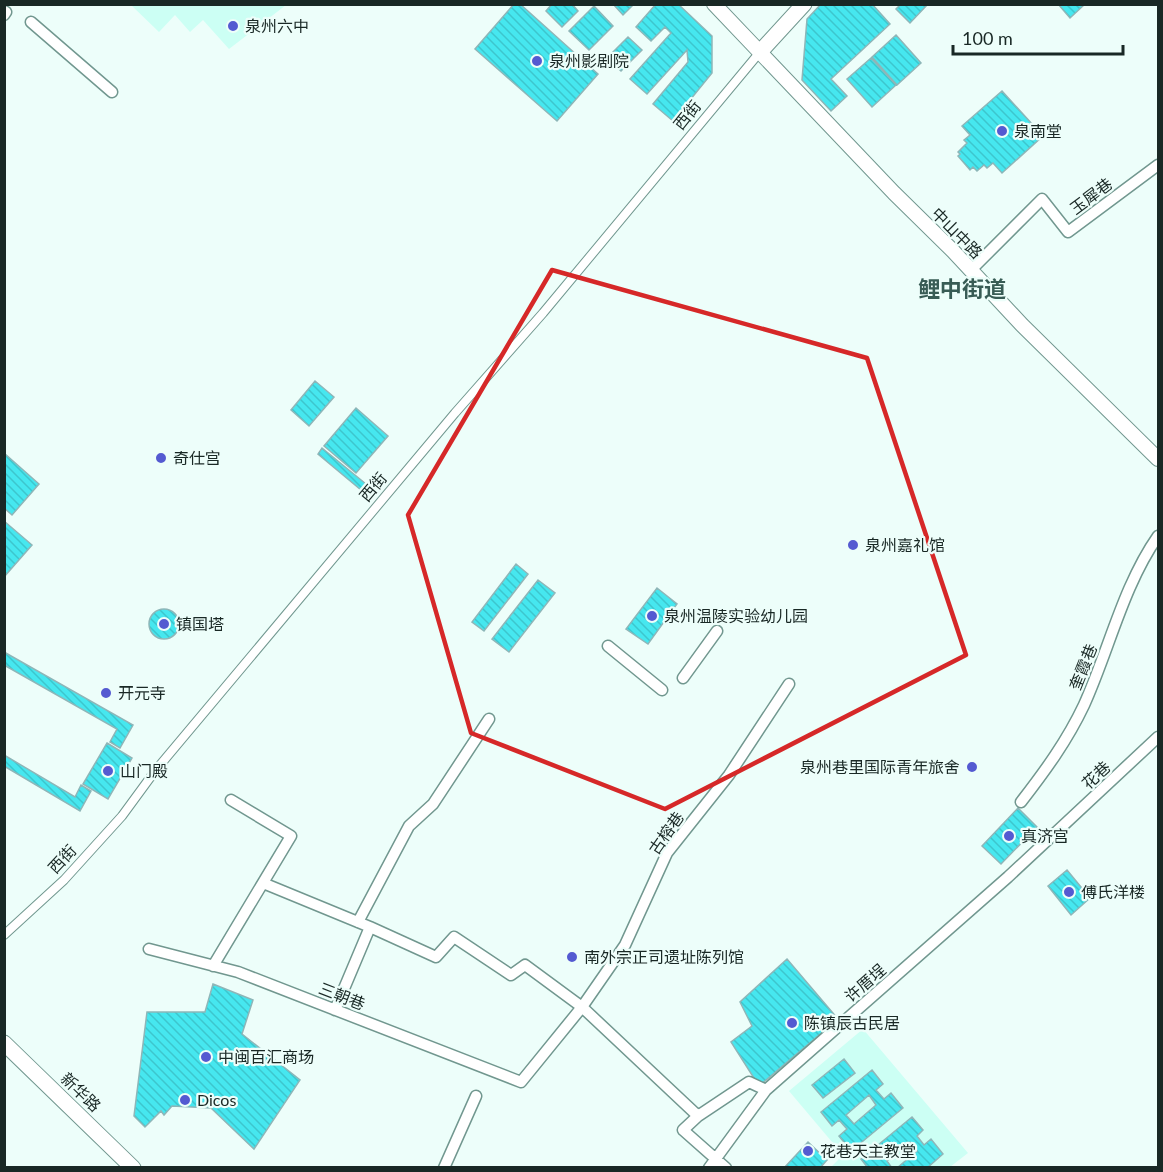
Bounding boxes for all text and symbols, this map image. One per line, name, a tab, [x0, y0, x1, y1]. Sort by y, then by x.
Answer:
place label: 泉州六中	[245, 16, 309, 35]
scale bar	[953, 18, 1122, 56]
marker: 泉州六中	[226, 19, 240, 33]
text: 100 m	[962, 27, 1013, 49]
place label: 泉州影剧院	[549, 51, 629, 70]
marker: 泉州影剧院	[530, 54, 544, 68]
street label: 西街	[669, 96, 704, 133]
place label: 泉南堂	[1014, 121, 1062, 140]
marker: 泉南堂	[995, 124, 1009, 138]
street label: 玉犀巷	[1066, 174, 1116, 218]
street label: 中山中路	[928, 203, 987, 262]
district label: 鲤中街道	[918, 275, 1006, 302]
place label: 奇仕宫	[173, 448, 221, 467]
marker: 奇仕宫	[154, 451, 168, 465]
street label: 西街	[355, 468, 390, 505]
place label: 泉州嘉礼馆	[865, 535, 945, 554]
marker: 泉州嘉礼馆	[846, 538, 860, 552]
place label: 泉州温陵实验幼儿园	[664, 606, 808, 625]
marker: 泉州温陵实验幼儿园	[645, 609, 659, 623]
place label: 镇国塔	[176, 614, 224, 633]
marker: 镇国塔	[157, 617, 171, 631]
street label: 奎霞巷	[1065, 641, 1100, 693]
place label: 开元寺	[118, 683, 166, 702]
marker: 开元寺	[99, 686, 113, 700]
place label: 泉州巷里国际青年旅舍	[800, 757, 960, 776]
street label: 花巷	[1077, 757, 1114, 792]
marker: 泉州巷里国际青年旅舍	[965, 760, 979, 774]
place label: 山门殿	[120, 761, 168, 780]
marker: 山门殿	[101, 764, 115, 778]
street label: 古榕巷	[644, 808, 687, 858]
place label: 真济宫	[1021, 826, 1069, 845]
marker: 真济宫	[1002, 829, 1016, 843]
street label: 西街	[44, 840, 79, 877]
place label: 傅氏洋楼	[1081, 882, 1145, 901]
marker: 傅氏洋楼	[1062, 885, 1076, 899]
place label: 南外宗正司遗址陈列馆	[584, 947, 744, 966]
marker: 南外宗正司遗址陈列馆	[565, 950, 579, 964]
street label: 许厝埕	[840, 960, 889, 1006]
street label: 三朝巷	[316, 978, 368, 1013]
place label: 陈镇辰古民居	[804, 1013, 900, 1032]
marker: 陈镇辰古民居	[785, 1016, 799, 1030]
place label: 中闽百汇商场	[218, 1047, 314, 1066]
marker: 中闽百汇商场	[199, 1050, 213, 1064]
street label: 新华路	[57, 1068, 105, 1115]
place label: Dicos	[197, 1090, 236, 1109]
marker: Dicos	[178, 1093, 192, 1107]
place label: 花巷天主教堂	[820, 1141, 916, 1160]
marker: 花巷天主教堂	[801, 1144, 815, 1158]

